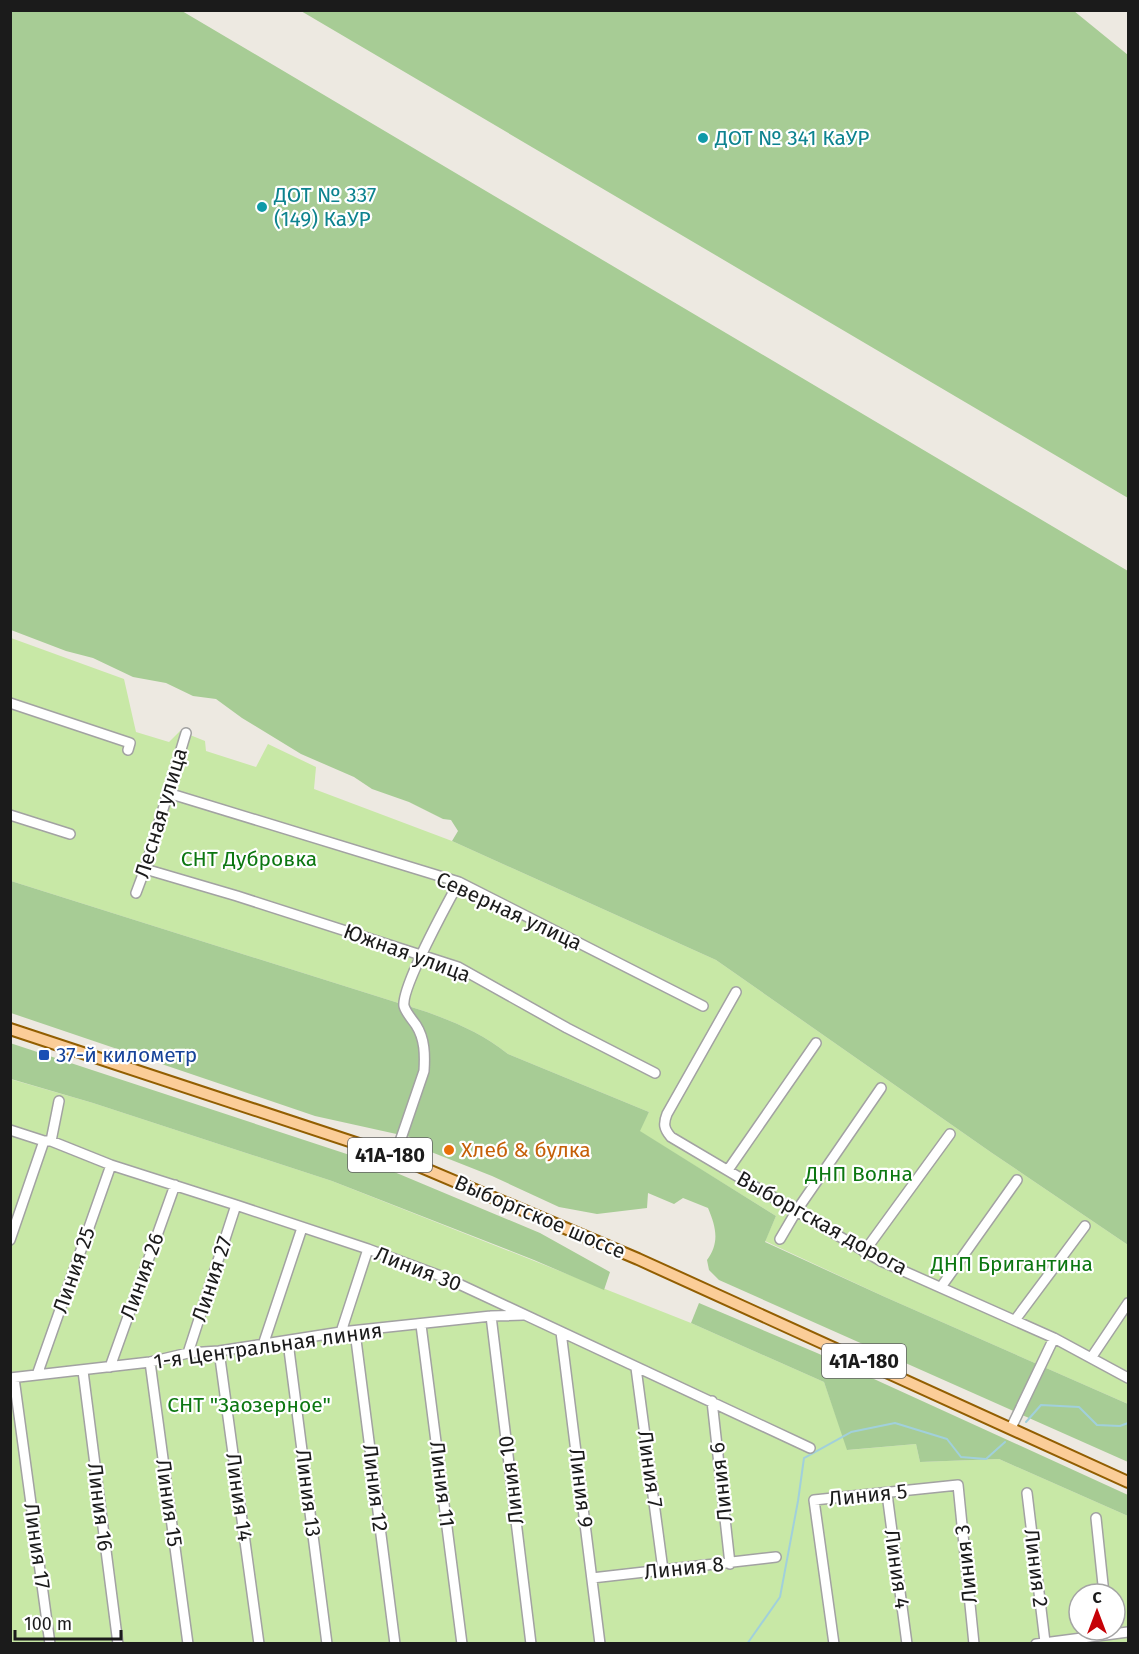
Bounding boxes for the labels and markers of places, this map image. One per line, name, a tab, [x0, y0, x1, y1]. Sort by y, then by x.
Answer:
place label: ДОТ № 341 КаУР	[714, 125, 869, 151]
marker: ДОТ № 341 КаУР	[696, 131, 710, 145]
place label: ДОТ № 337 (149) КаУР	[273, 182, 376, 232]
marker: ДОТ № 337 (149) КаУР	[255, 200, 269, 214]
place label: 37-й километр	[56, 1042, 197, 1068]
marker: 37-й километр	[37, 1048, 51, 1062]
place label: Хлеб & булка	[461, 1137, 591, 1163]
marker: Хлеб & булка	[442, 1143, 456, 1157]

